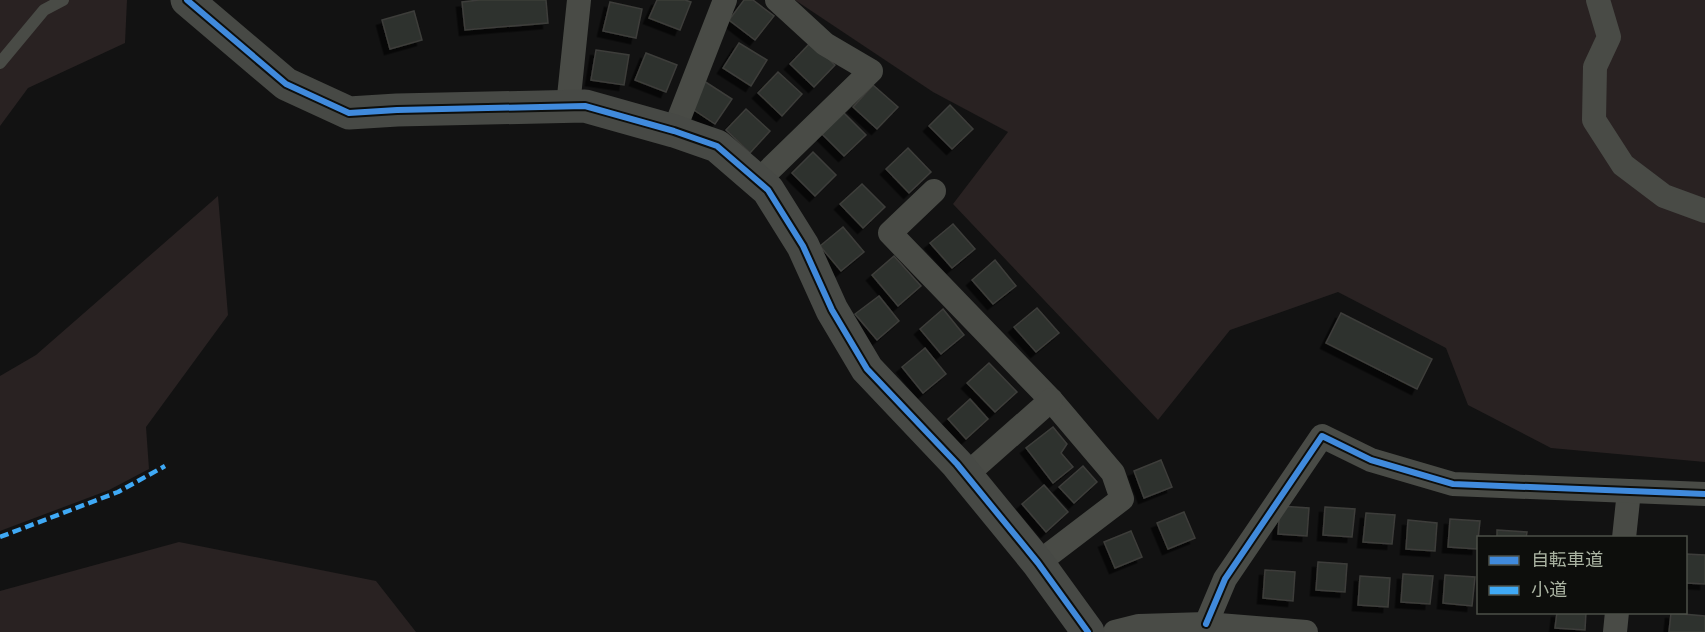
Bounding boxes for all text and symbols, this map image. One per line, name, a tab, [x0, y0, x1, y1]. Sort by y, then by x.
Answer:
legend	[1477, 536, 1687, 614]
text: 自転車道	[1531, 550, 1603, 570]
text: 小道	[1531, 580, 1567, 600]

